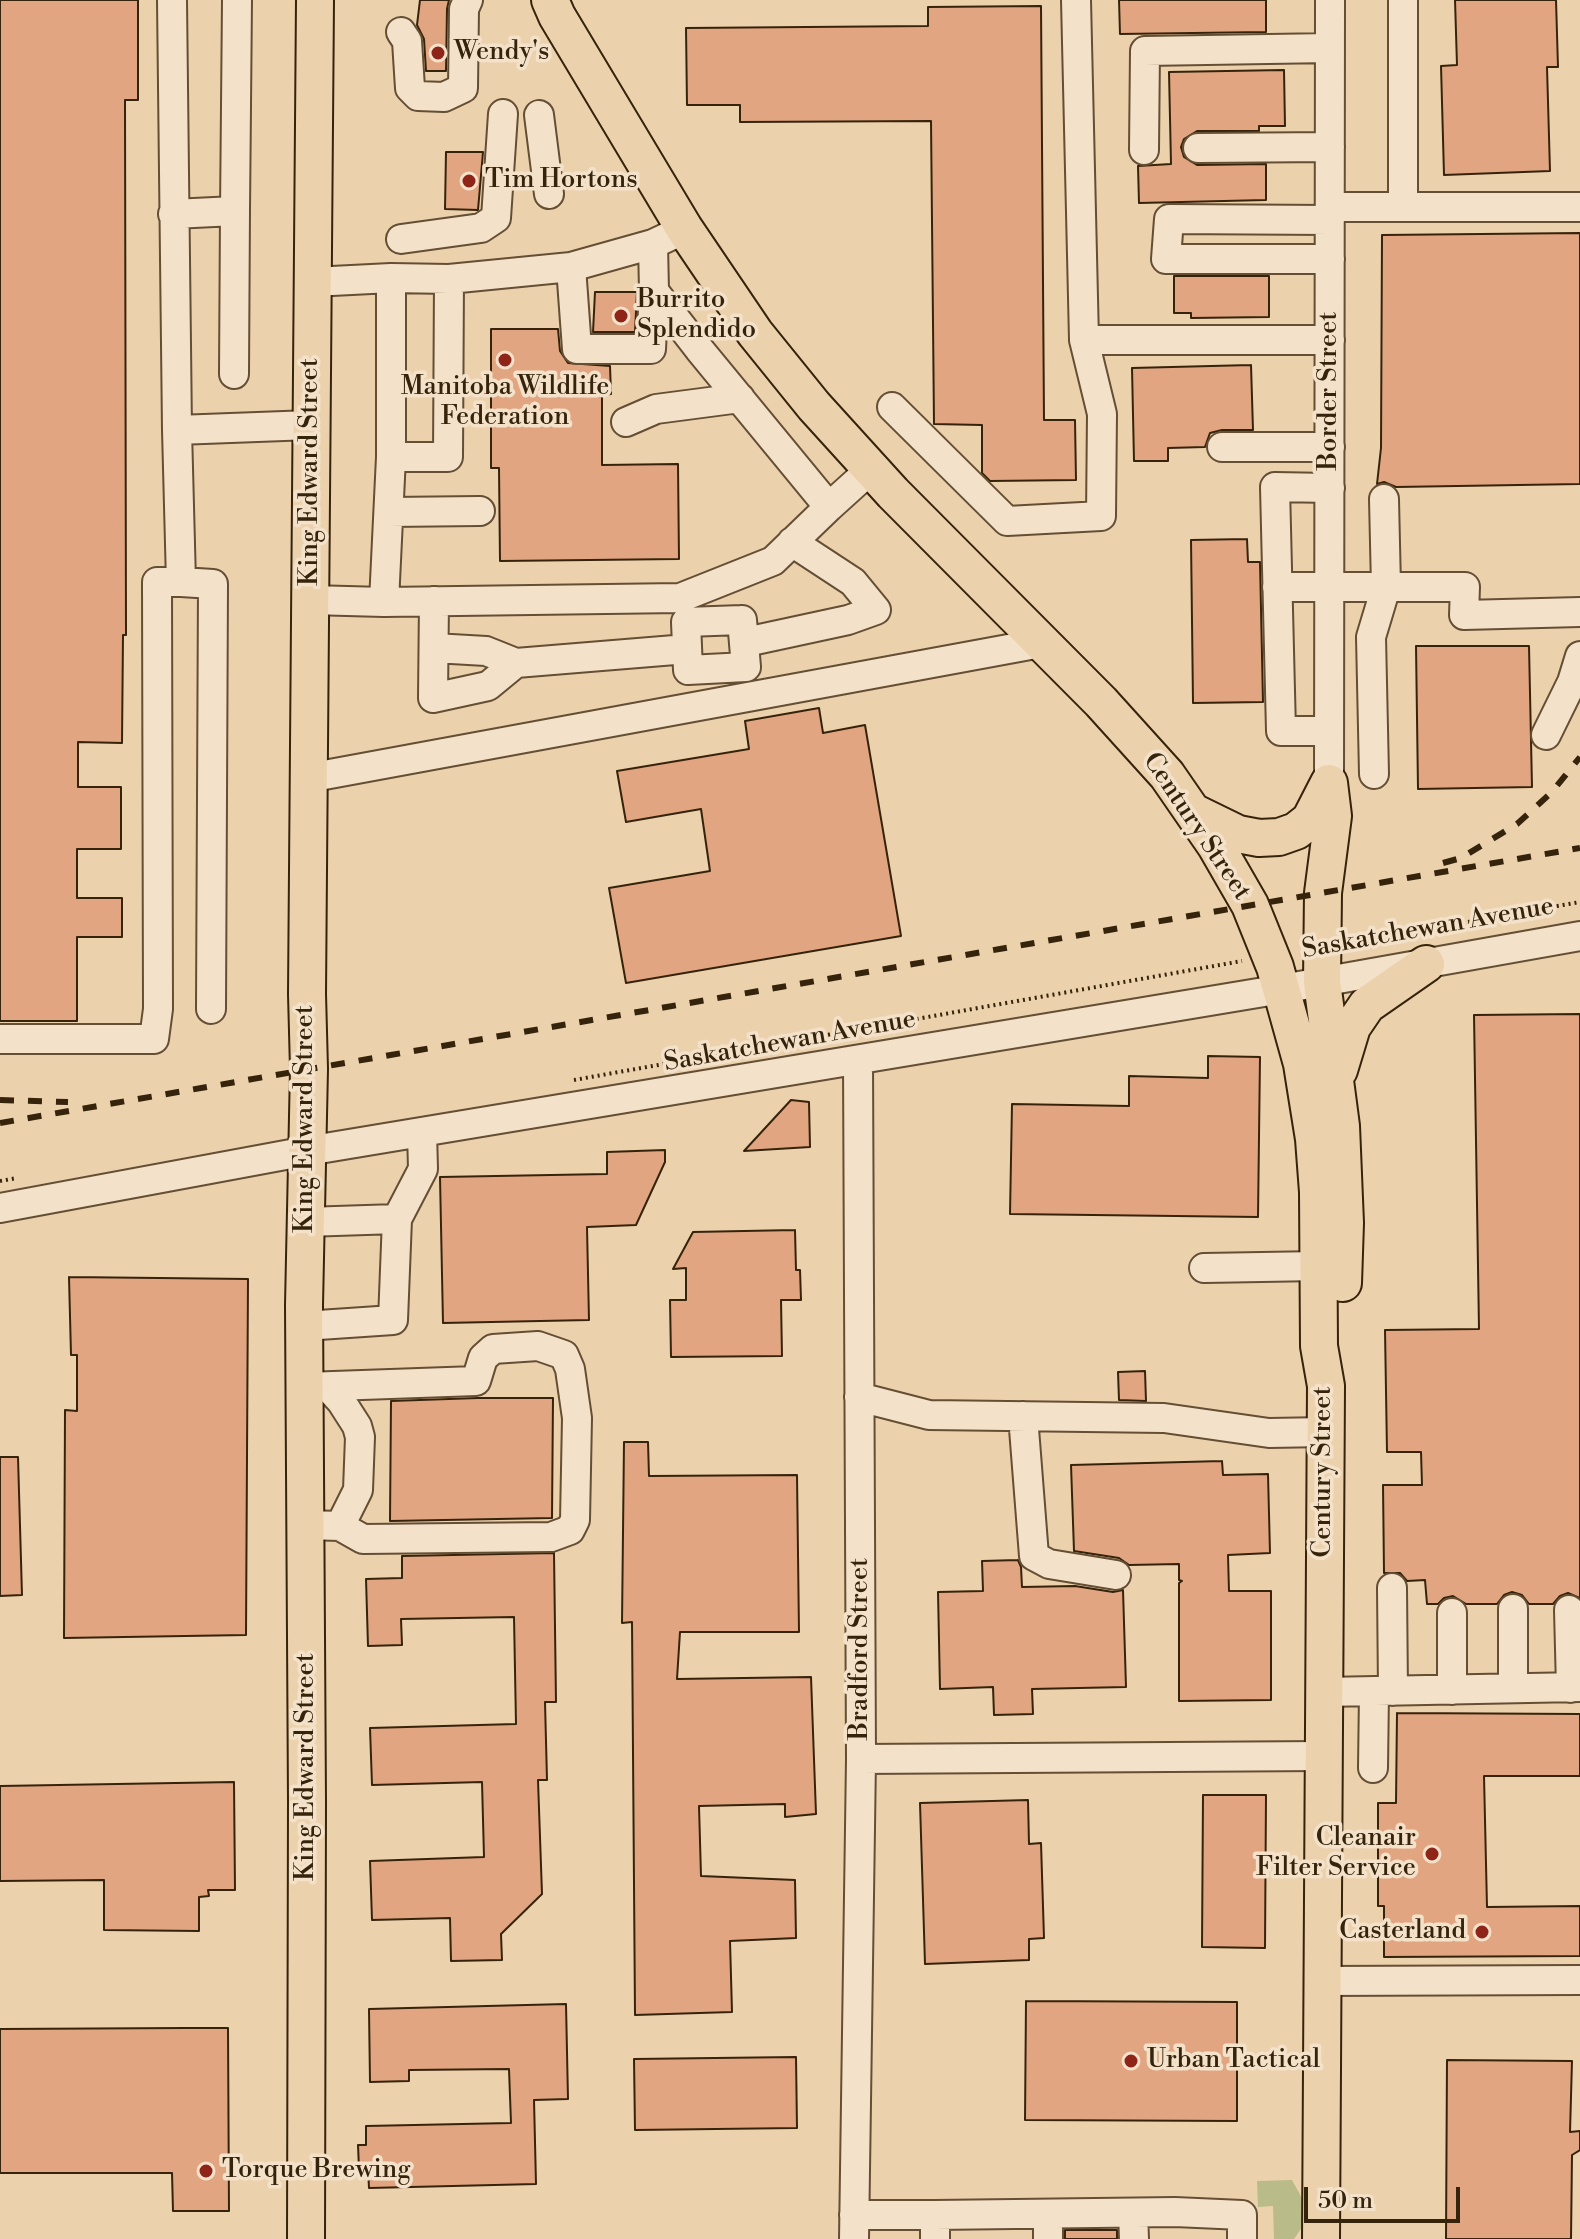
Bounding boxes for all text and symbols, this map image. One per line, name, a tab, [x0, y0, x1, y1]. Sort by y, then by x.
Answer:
place label: Wendy's	[454, 37, 549, 69]
marker: Wendy's	[429, 44, 447, 62]
place label: Tim Hortons	[485, 165, 638, 197]
marker: Tim Hortons	[460, 172, 478, 190]
place label: Burrito Splendido	[637, 285, 756, 346]
marker: Burrito Splendido	[612, 307, 630, 325]
street label: Border Street	[1314, 311, 1346, 471]
marker: Manitoba Wildlife Federation	[496, 351, 514, 369]
street label: King Edward Street	[295, 358, 327, 586]
place label: Manitoba Wildlife Federation	[401, 372, 609, 434]
street label: Century Street	[1135, 747, 1257, 907]
street label: Saskatchewan Avenue	[1300, 891, 1556, 967]
street label: Saskatchewan Avenue	[662, 1004, 918, 1080]
street label: King Edward Street	[290, 1005, 322, 1233]
street label: Century Street	[1308, 1386, 1340, 1558]
street label: Bradford Street	[845, 1558, 877, 1740]
street label: King Edward Street	[291, 1653, 323, 1881]
place label: Cleanair Filter Service	[1256, 1823, 1416, 1884]
marker: Cleanair Filter Service	[1423, 1845, 1441, 1863]
place label: Casterland	[1339, 1916, 1466, 1948]
marker: Casterland	[1473, 1923, 1491, 1941]
place label: Urban Tactical	[1147, 2045, 1320, 2077]
marker: Urban Tactical	[1122, 2052, 1140, 2070]
place label: Torque Brewing	[222, 2155, 411, 2187]
marker: Torque Brewing	[197, 2162, 215, 2180]
scale bar	[1308, 2171, 1464, 2221]
text: 50 m	[1318, 2186, 1373, 2216]

